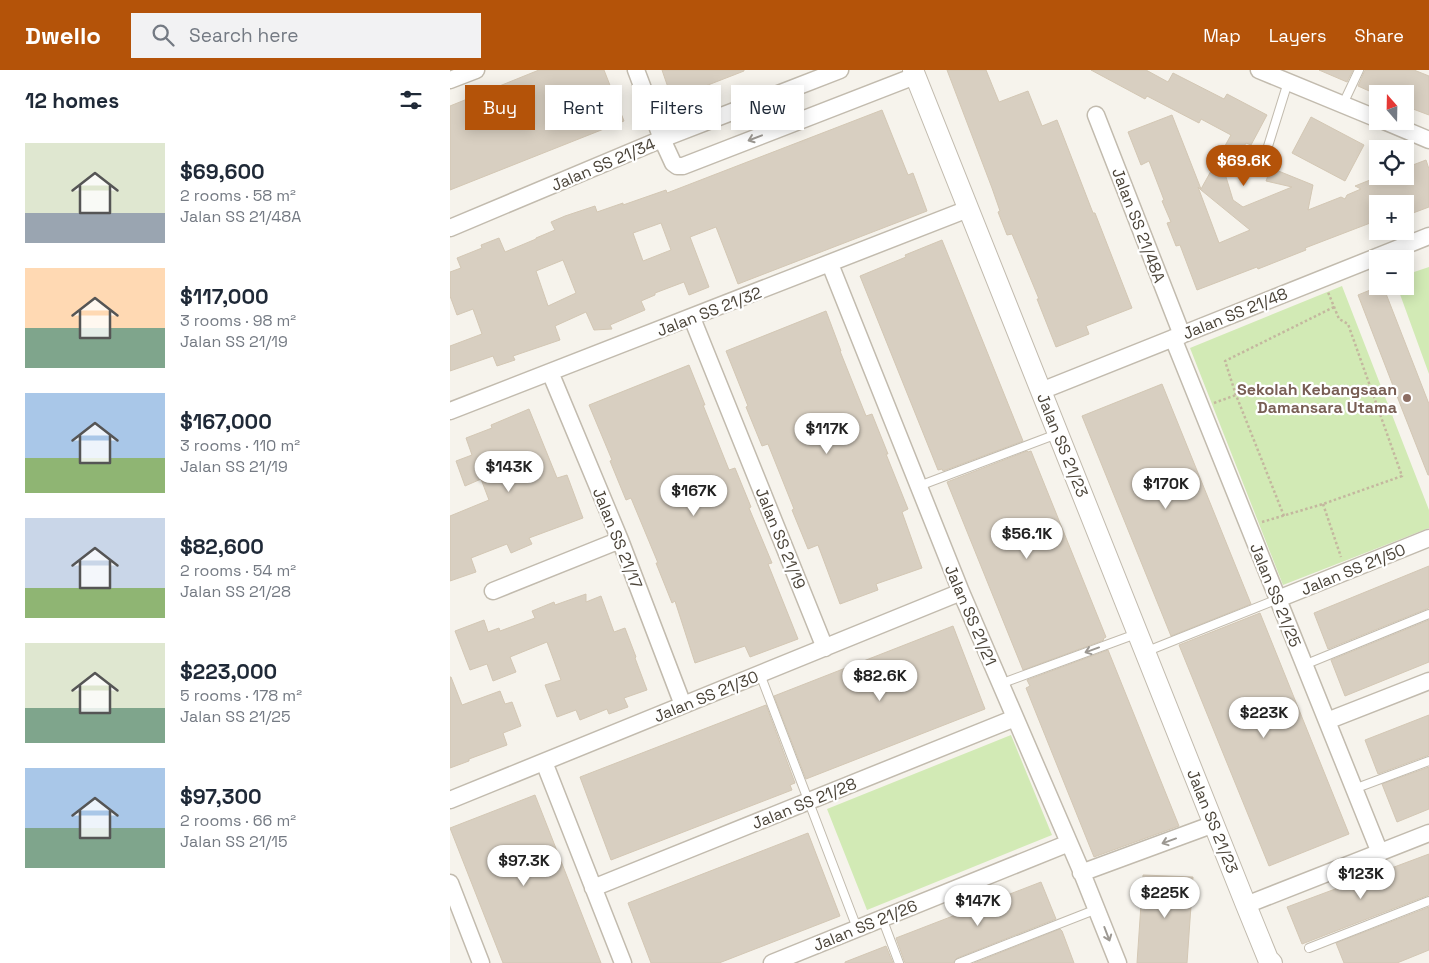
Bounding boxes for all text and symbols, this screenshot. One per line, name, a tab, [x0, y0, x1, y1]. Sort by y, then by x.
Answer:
search box	[131, 13, 481, 58]
text: Dwello	[25, 20, 101, 51]
icon: search	[149, 21, 177, 49]
text: Search here	[189, 23, 299, 48]
text: Map	[1203, 24, 1241, 47]
text: Layers	[1269, 24, 1326, 47]
text: Share	[1354, 24, 1404, 47]
chip: Buy	[465, 85, 535, 130]
chip: Rent	[545, 85, 622, 130]
chip: Filters	[632, 85, 721, 130]
chip: New	[731, 85, 804, 130]
north arrow	[1369, 85, 1414, 130]
map controls	[1369, 85, 1414, 295]
icon: filters	[397, 86, 425, 114]
text: 12 homes	[25, 87, 119, 114]
street label: Jalan SS 21/34	[548, 133, 658, 196]
one-way arrow	[748, 134, 764, 143]
button: locate	[1369, 140, 1414, 185]
pin: $69.6K	[1203, 144, 1285, 187]
text: $69.6K	[1217, 150, 1271, 171]
text: $69,600	[180, 158, 265, 185]
icon: home	[65, 163, 125, 223]
street label: Jalan SS 21/48A	[1107, 165, 1170, 286]
text: 2 rooms · 58 m²	[180, 185, 296, 206]
button: +	[1369, 195, 1414, 240]
text: Jalan SS 21/48A	[180, 206, 301, 227]
button: −	[1369, 250, 1414, 295]
street label: Jalan SS 21/32	[654, 282, 765, 341]
text: $117,000	[180, 283, 269, 310]
street label: Jalan SS 21/48	[1180, 283, 1291, 344]
icon: home	[65, 288, 125, 348]
text: 3 rooms · 98 m²	[180, 310, 296, 331]
text: Jalan SS 21/19	[180, 331, 288, 352]
place label: Sekolah Kebangsaan Damansara Utama	[1237, 379, 1397, 418]
street label: Jalan SS 21/23	[1032, 390, 1093, 500]
marker: Sekolah Kebangsaan Damansara Utama	[1401, 392, 1413, 404]
text: $167,000	[180, 408, 272, 435]
pin: $117K	[792, 412, 862, 455]
icon: home	[65, 413, 125, 473]
text: $117K	[805, 418, 849, 439]
text: 3 rooms · 110 m²	[180, 435, 300, 456]
pin: $143K	[474, 450, 544, 493]
text: Jalan SS 21/19	[180, 456, 288, 477]
text: $143K	[486, 456, 532, 477]
pin: $170K	[1131, 468, 1201, 510]
text: $170K	[1143, 473, 1189, 494]
pin: $167K	[659, 474, 729, 517]
text: $167K	[671, 480, 717, 501]
street label: Jalan SS 21/19	[751, 484, 810, 592]
street label: Jalan SS 21/17	[588, 485, 647, 592]
pin: $56.1K	[986, 518, 1068, 560]
text: $56.1K	[1002, 523, 1052, 544]
text: $82,600	[180, 533, 264, 560]
icon: home	[65, 538, 125, 598]
street label: Jalan SS 21/50	[1298, 539, 1409, 600]
street label: Jalan SS 21/25	[1245, 540, 1306, 650]
text: 2 rooms · 54 m²	[180, 560, 296, 581]
street label: Jalan SS 21/21	[940, 562, 1001, 669]
text: Jalan SS 21/28	[180, 581, 291, 602]
one-way arrow	[1085, 646, 1101, 655]
text: $223,000	[180, 658, 277, 685]
pin: $82.6K	[839, 660, 921, 702]
icon: home	[65, 663, 125, 723]
text: $82.6K	[853, 665, 907, 686]
street label: Jalan SS 21/30	[651, 666, 762, 727]
text: 5 rooms · 178 m²	[180, 685, 302, 706]
pin: $223K	[1229, 696, 1299, 739]
text: $223K	[1240, 702, 1288, 723]
text: Jalan SS 21/25	[180, 706, 291, 727]
street label: Jalan SS 21/23	[1182, 766, 1243, 876]
street label: Jalan SS 21/28	[749, 773, 860, 834]
text: $97,300	[180, 783, 262, 810]
icon: home	[65, 788, 125, 848]
text: 2 rooms · 66 m²	[180, 810, 296, 831]
text: Jalan SS 21/15	[180, 831, 288, 852]
one-way arrow	[1161, 837, 1177, 846]
pin: $97.3K	[483, 844, 565, 887]
text: $97.3K	[498, 850, 550, 871]
pin: $123K	[1326, 858, 1396, 900]
text: $123K	[1338, 863, 1384, 884]
pin: $225K	[1130, 876, 1200, 919]
text: $225K	[1141, 882, 1189, 903]
pin: $147K	[943, 884, 1013, 927]
text: $147K	[955, 890, 1001, 911]
street label: Jalan SS 21/26	[810, 895, 920, 956]
one-way arrow	[1102, 926, 1112, 941]

